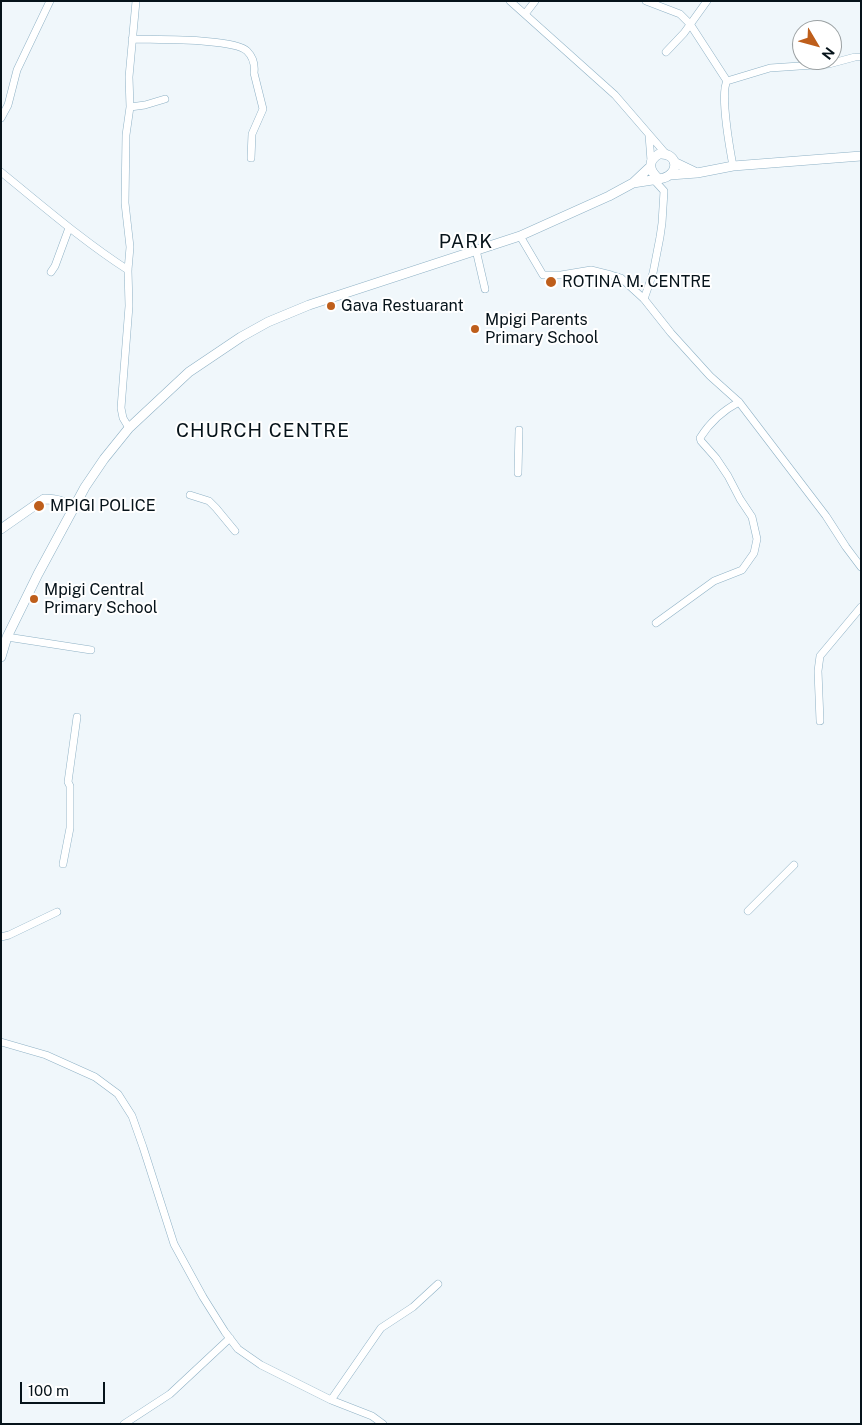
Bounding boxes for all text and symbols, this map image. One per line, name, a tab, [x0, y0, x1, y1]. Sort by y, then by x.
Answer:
north arrow	[792, 20, 842, 70]
text: N	[819, 44, 838, 63]
district label: PARK	[438, 231, 494, 253]
place label: ROTINA M. CENTRE	[562, 272, 711, 292]
marker: ROTINA M. CENTRE	[544, 275, 558, 289]
place label: Gava Restuarant	[341, 296, 464, 316]
marker: Gava Restuarant	[325, 300, 337, 312]
place label: Mpigi Parents Primary School	[485, 310, 599, 348]
marker: Mpigi Parents Primary School	[469, 323, 481, 335]
district label: CHURCH CENTRE	[174, 420, 352, 442]
place label: MPIGI POLICE	[50, 496, 156, 516]
marker: MPIGI POLICE	[32, 499, 46, 513]
place label: Mpigi Central Primary School	[44, 580, 158, 618]
marker: Mpigi Central Primary School	[28, 593, 40, 605]
scale bar	[22, 1372, 108, 1404]
text: 100 m	[28, 1382, 69, 1399]

